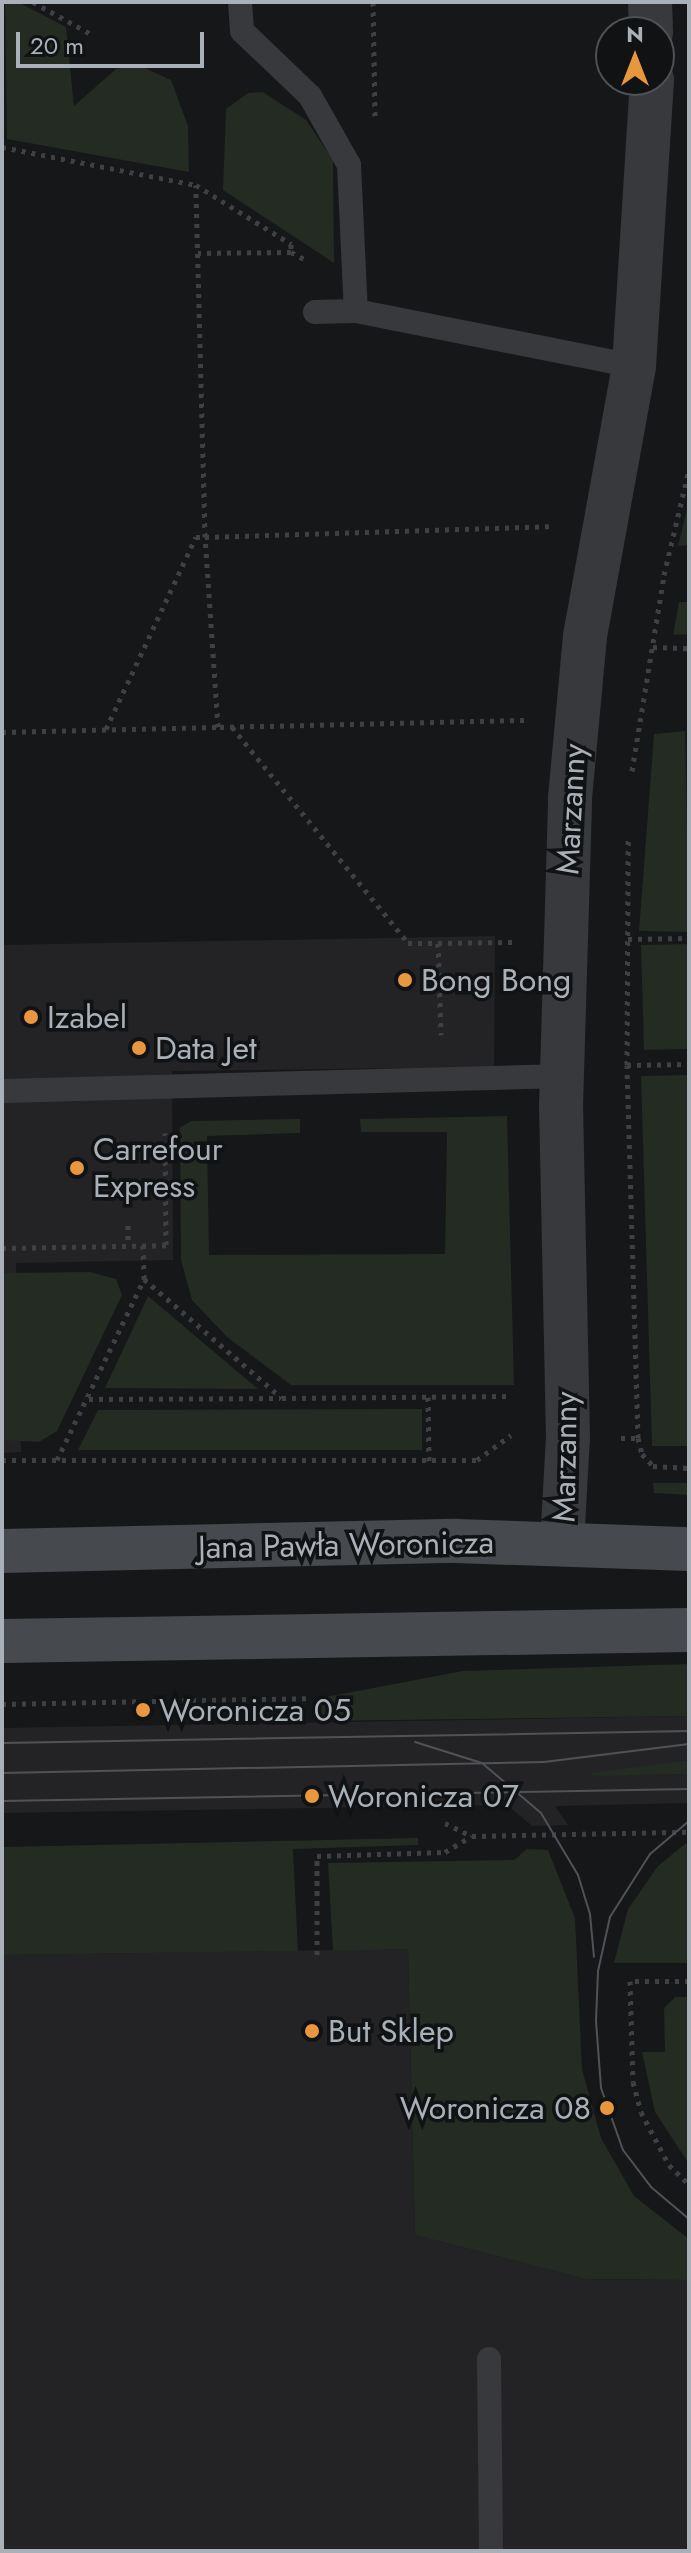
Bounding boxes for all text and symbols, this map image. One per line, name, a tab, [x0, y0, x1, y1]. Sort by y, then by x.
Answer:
scale bar	[20, 16, 208, 66]
north arrow	[595, 16, 675, 96]
text: N	[626, 18, 644, 50]
text: 20 m	[30, 28, 84, 63]
street label: Marzanny	[548, 743, 594, 875]
place label: Bong Bong	[421, 961, 571, 999]
marker: Bong Bong	[396, 971, 414, 989]
place label: Izabel	[47, 998, 127, 1036]
marker: Izabel	[22, 1008, 40, 1026]
place label: Data Jet	[155, 1029, 257, 1067]
marker: Data Jet	[130, 1039, 148, 1057]
place label: Carrefour Express	[93, 1131, 223, 1206]
marker: Carrefour Express	[68, 1159, 86, 1177]
street label: Marzanny	[545, 1391, 585, 1523]
street label: Jana Pawła Woronicza	[198, 1523, 494, 1567]
place label: Woronicza 05	[159, 1691, 351, 1729]
marker: Woronicza 05	[134, 1701, 152, 1719]
place label: Woronicza 07	[328, 1777, 519, 1815]
marker: Woronicza 07	[303, 1787, 321, 1805]
place label: But Sklep	[328, 2012, 454, 2050]
marker: But Sklep	[303, 2022, 321, 2040]
place label: Woronicza 08	[400, 2089, 591, 2127]
marker: Woronicza 08	[598, 2099, 616, 2117]

